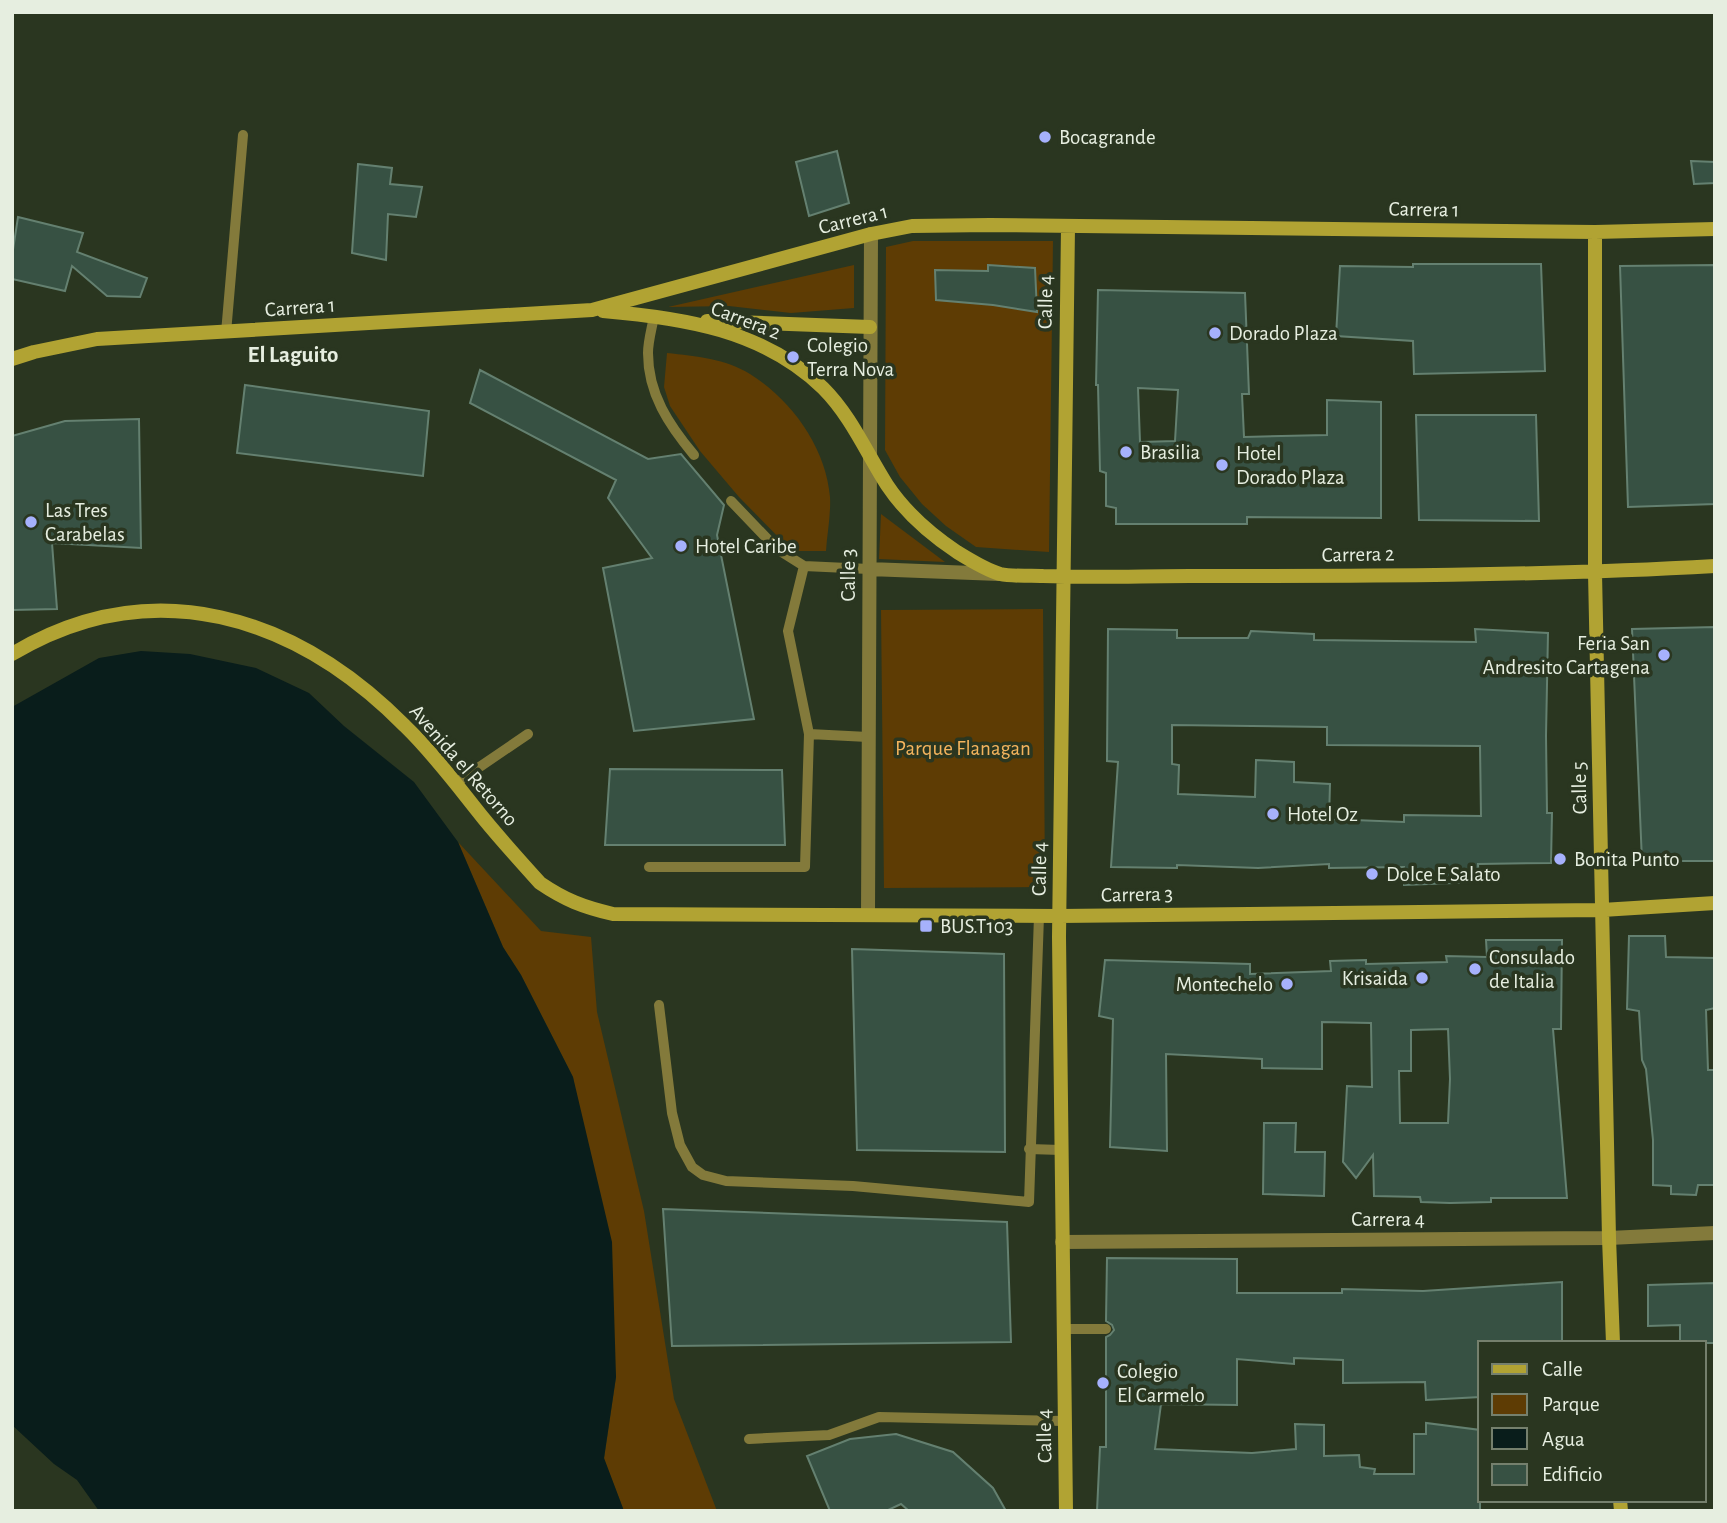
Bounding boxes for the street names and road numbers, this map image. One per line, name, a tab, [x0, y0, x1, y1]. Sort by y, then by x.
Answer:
street label: Carrera 1	[1389, 198, 1459, 221]
street label: Carrera 1	[816, 201, 890, 238]
street label: Calle 4	[1035, 275, 1056, 329]
street label: Carrera 1	[264, 295, 336, 320]
street label: Carrera 2	[708, 298, 784, 343]
street label: Carrera 2	[1321, 543, 1395, 566]
street label: Calle 3	[838, 549, 859, 601]
street label: Avenida el Retorno	[405, 701, 522, 830]
street label: Calle 5	[1569, 761, 1590, 815]
street label: Calle 4	[1029, 842, 1050, 896]
street label: Carrera 3	[1101, 883, 1173, 906]
street label: Carrera 4	[1351, 1209, 1425, 1230]
street label: Calle 4	[1034, 1409, 1055, 1463]

